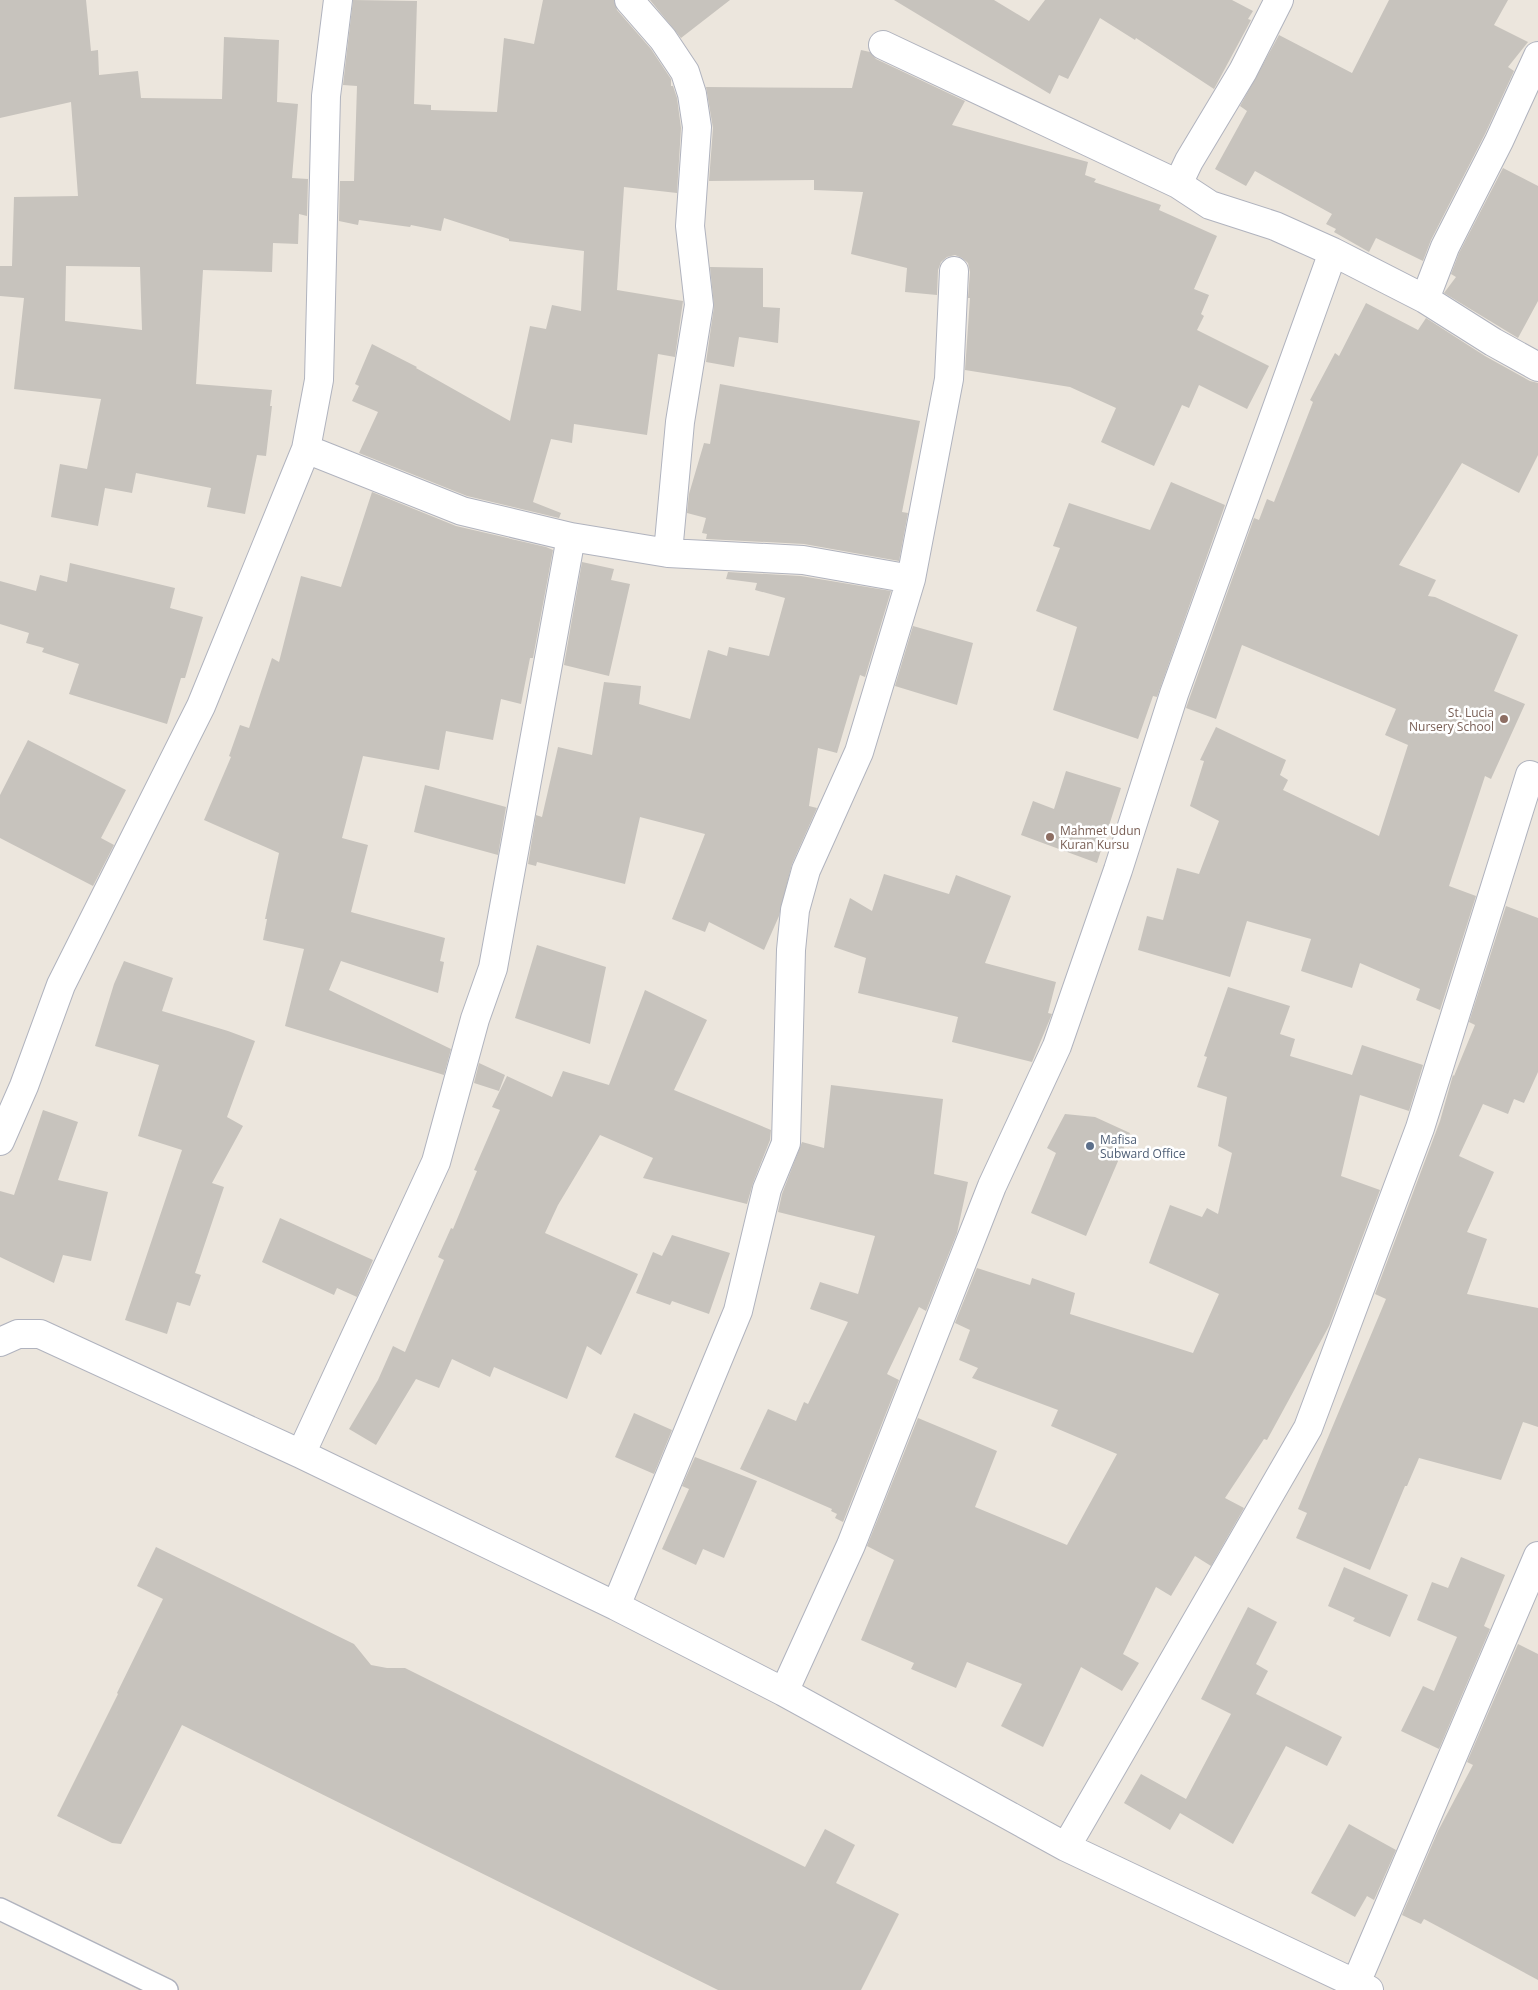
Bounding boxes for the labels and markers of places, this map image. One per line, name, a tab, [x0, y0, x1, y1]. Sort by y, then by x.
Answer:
place label: St. Lucia Nursery School	[1409, 704, 1494, 735]
marker: St. Lucia Nursery School	[1498, 713, 1510, 725]
place label: Mahmet Udun Kuran Kursu	[1060, 822, 1141, 853]
marker: Mahmet Udun Kuran Kursu	[1044, 831, 1056, 843]
place label: Mafisa Subward Office	[1100, 1131, 1186, 1162]
marker: Mafisa Subward Office	[1084, 1140, 1096, 1152]

